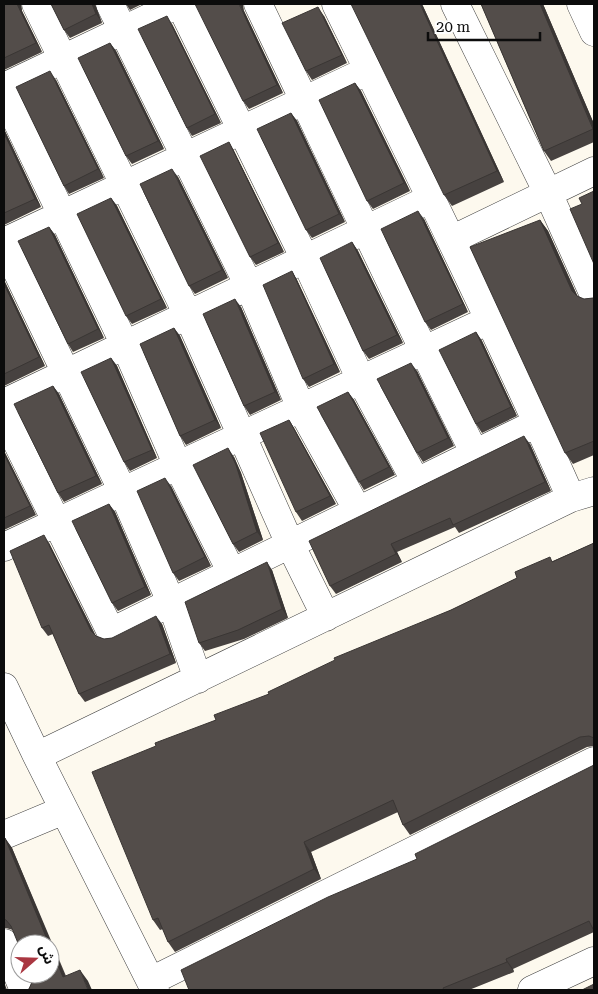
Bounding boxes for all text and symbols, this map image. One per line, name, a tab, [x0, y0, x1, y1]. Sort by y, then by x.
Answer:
scale bar	[428, 10, 540, 42]
text: 20 m	[436, 18, 471, 36]
north arrow	[10, 934, 60, 984]
text: ش	[36, 943, 58, 966]

